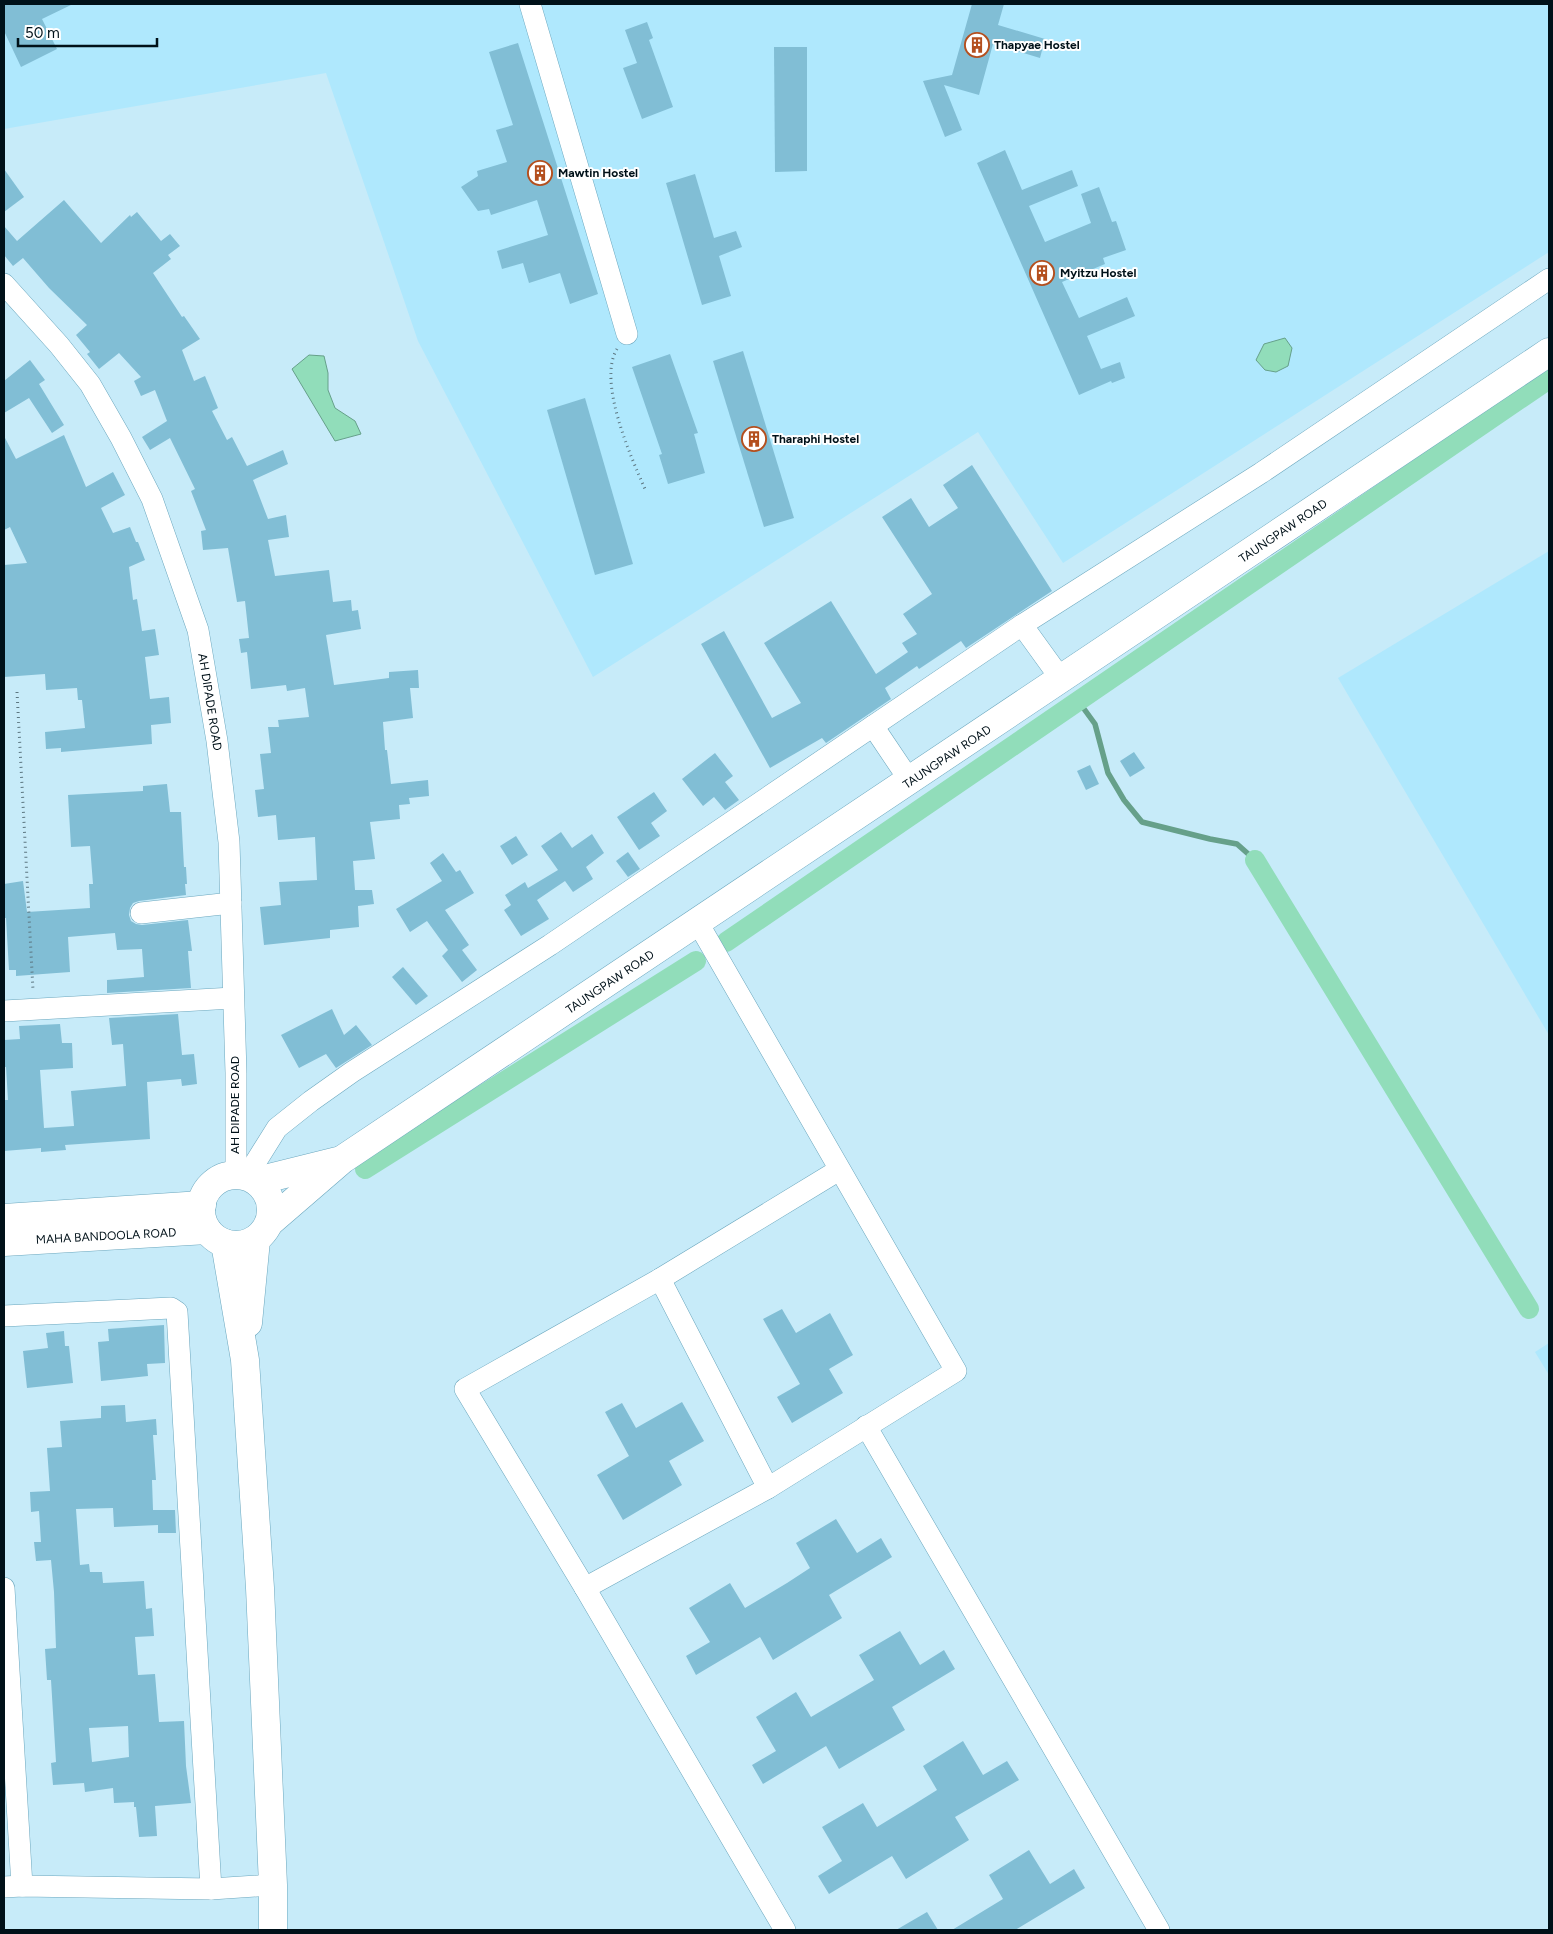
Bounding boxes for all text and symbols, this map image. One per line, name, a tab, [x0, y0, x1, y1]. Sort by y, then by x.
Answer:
scale bar	[18, 15, 156, 47]
text: 50 m	[25, 24, 60, 42]
building icon: Thapyae Hostel	[964, 32, 990, 58]
place label: Thapyae Hostel	[994, 38, 1080, 52]
building icon: Mawtin Hostel	[527, 160, 553, 186]
place label: Mawtin Hostel	[558, 166, 638, 180]
building icon: Myitzu Hostel	[1029, 260, 1055, 286]
place label: Myitzu Hostel	[1060, 266, 1136, 280]
building icon: Tharaphi Hostel	[741, 426, 767, 452]
place label: Tharaphi Hostel	[772, 432, 859, 446]
street label: TAUNGPAW ROAD	[1236, 496, 1330, 566]
street label: AH DIPADE ROAD	[195, 652, 225, 752]
street label: TAUNGPAW ROAD	[900, 722, 994, 792]
street label: TAUNGPAW ROAD	[563, 947, 657, 1017]
street label: AH DIPADE ROAD	[228, 1056, 242, 1154]
street label: MAHA BANDOOLA ROAD	[35, 1225, 177, 1247]

